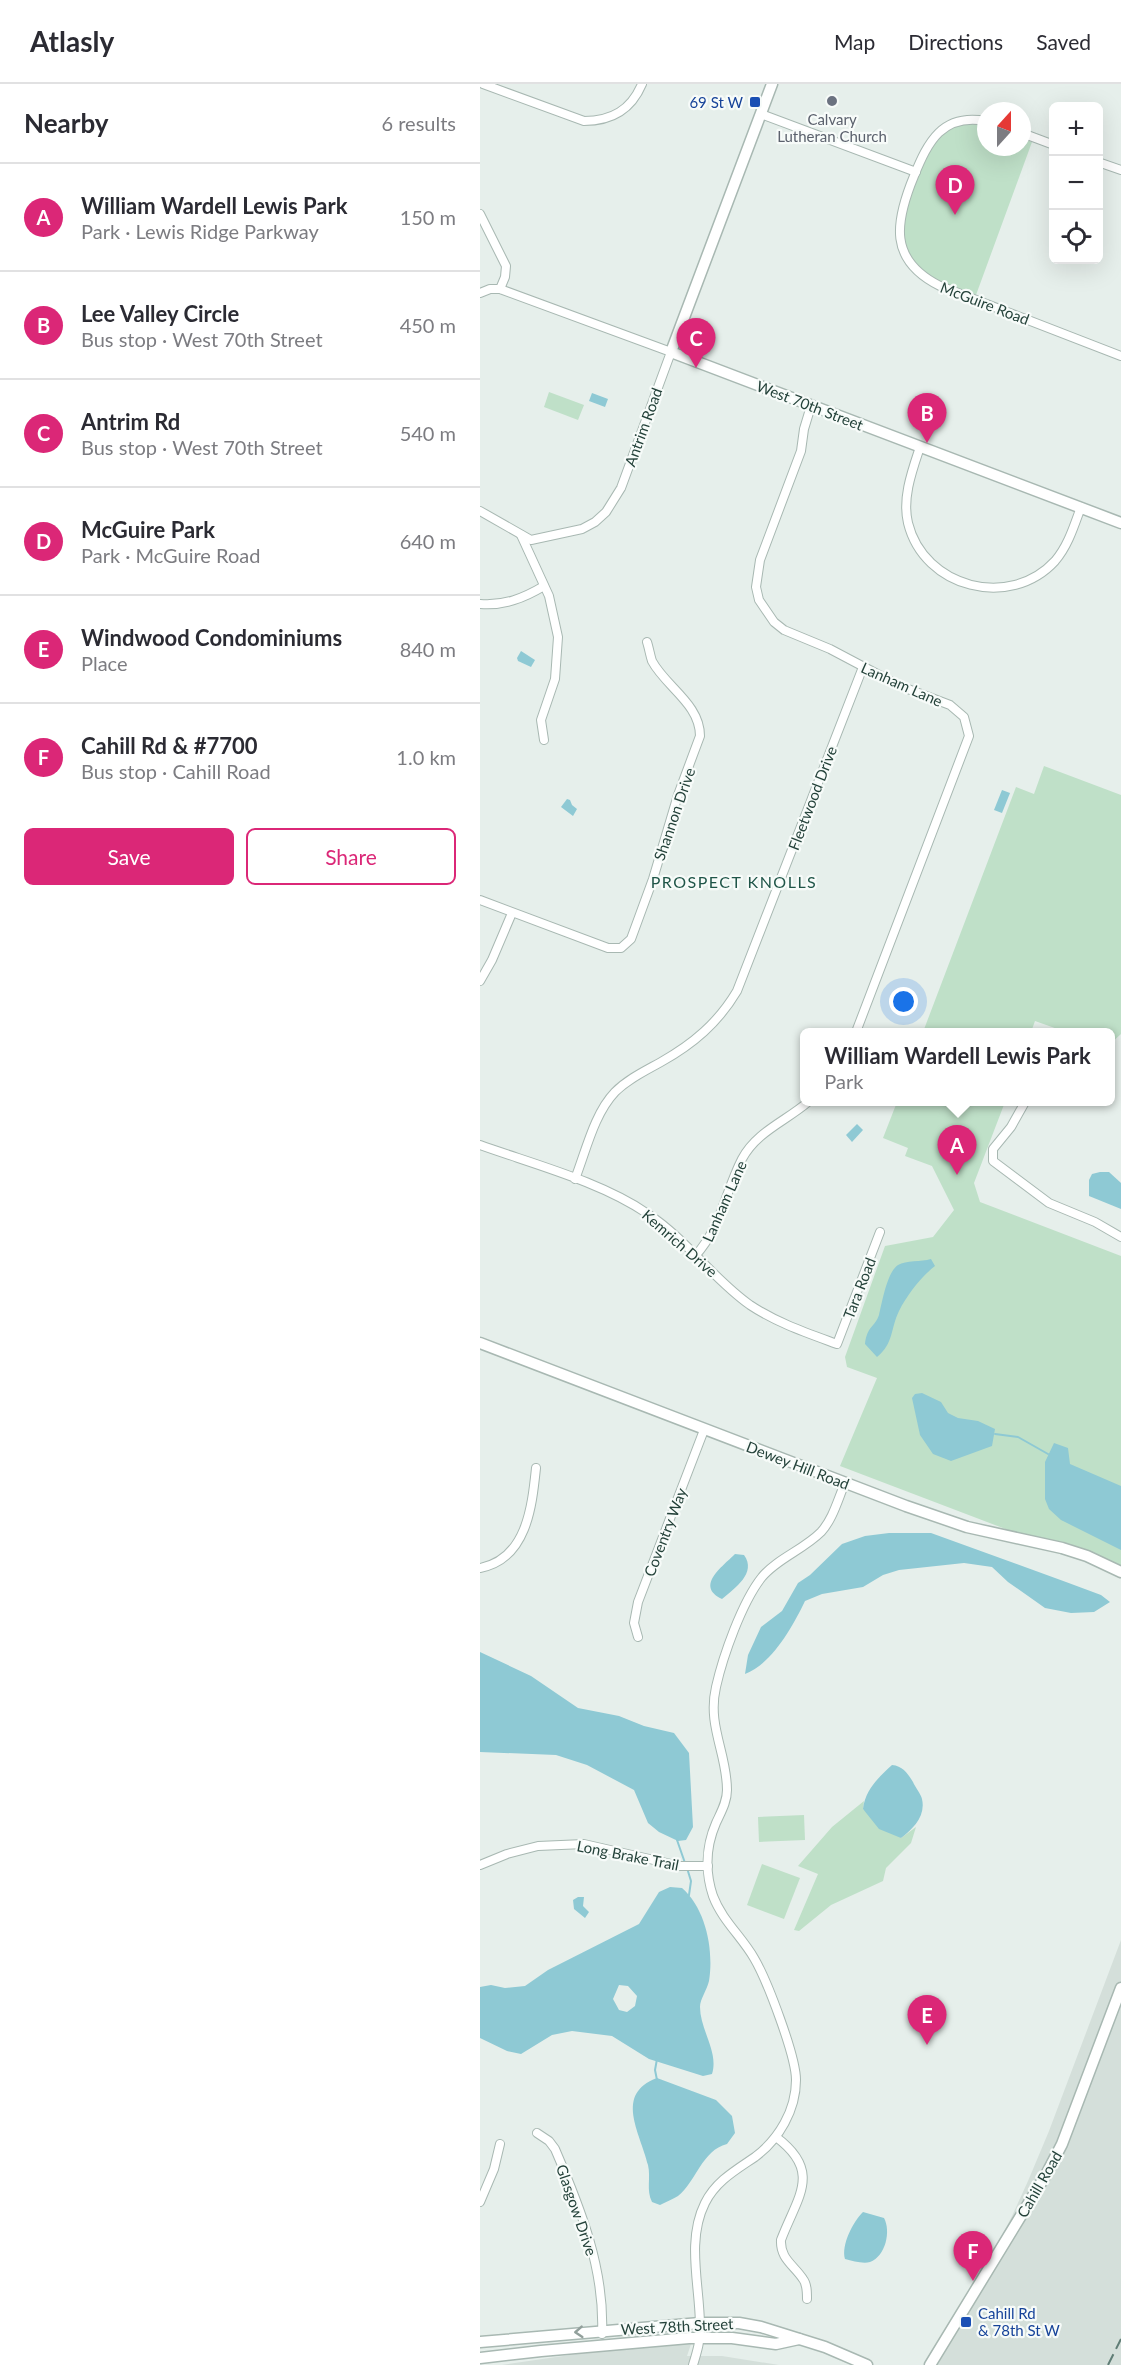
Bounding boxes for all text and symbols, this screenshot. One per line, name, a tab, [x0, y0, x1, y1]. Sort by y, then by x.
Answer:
text: Atlasly	[30, 24, 114, 58]
text: Map	[834, 29, 875, 54]
text: Directions	[908, 29, 1003, 54]
text: Saved	[1036, 29, 1091, 54]
place label: 69 St W	[689, 93, 743, 111]
marker: Calvary Lutheran Church	[825, 94, 839, 108]
marker: 69 St W	[748, 95, 762, 109]
north arrow	[977, 102, 1031, 156]
map controls	[1049, 102, 1103, 264]
button: +	[1049, 102, 1103, 156]
text: Nearby	[24, 107, 109, 139]
place label: Calvary Lutheran Church	[777, 110, 887, 145]
text: 6 results	[381, 111, 456, 135]
button: −	[1049, 156, 1103, 210]
pin: D	[936, 166, 974, 215]
text: William Wardell Lewis Park	[81, 192, 347, 219]
text: A	[37, 205, 50, 229]
text: 150 m	[400, 205, 456, 229]
button: locate	[1049, 210, 1103, 264]
text: Park · Lewis Ridge Parkway	[81, 219, 319, 243]
street label: McGuire Road	[938, 278, 1032, 328]
text: Lee Valley Circle	[81, 300, 239, 327]
text: B	[37, 313, 50, 337]
text: 450 m	[400, 313, 456, 337]
pin: C	[676, 318, 716, 368]
text: Bus stop · West 70th Street	[81, 327, 323, 351]
street label: West 70th Street	[754, 376, 866, 434]
street label: Antrim Road	[620, 385, 666, 469]
pin: B	[908, 394, 946, 443]
text: Antrim Rd	[81, 408, 180, 435]
text: C	[37, 421, 50, 445]
text: 540 m	[400, 421, 456, 445]
text: Bus stop · West 70th Street	[81, 435, 323, 459]
text: McGuire Park	[81, 516, 215, 543]
text: D	[36, 529, 51, 553]
text: 640 m	[400, 529, 456, 553]
text: Park · McGuire Road	[81, 543, 260, 567]
text: Windwood Condominiums	[81, 624, 342, 651]
text: E	[38, 637, 49, 661]
text: 840 m	[400, 637, 456, 661]
text: Place	[81, 651, 128, 675]
street label: Lanham Lane	[859, 658, 945, 710]
text: Cahill Rd & #7700	[81, 732, 257, 759]
street label: Fleetwood Drive	[784, 743, 840, 852]
text: F	[38, 745, 49, 769]
text: 1.0 km	[396, 745, 456, 769]
text: Bus stop · Cahill Road	[81, 759, 271, 783]
street label: Shannon Drive	[650, 765, 698, 863]
button: Save	[24, 828, 234, 885]
button: Share	[246, 828, 456, 885]
district label: PROSPECT KNOLLS	[651, 872, 817, 891]
your location	[889, 987, 918, 1016]
popup	[800, 1028, 1115, 1106]
text: William Wardell Lewis Park	[824, 1042, 1091, 1069]
text: Park	[824, 1069, 863, 1093]
pin: A	[938, 1126, 976, 1175]
street label: Lanham Lane	[698, 1158, 750, 1244]
street label: Kemrich Drive	[639, 1205, 721, 1281]
street label: Tara Road	[839, 1255, 879, 1321]
street label: Dewey Hill Road	[744, 1437, 852, 1493]
street label: Coventry Way	[640, 1485, 690, 1579]
street label: Long Brake Trail	[575, 1836, 681, 1874]
pin: E	[908, 1996, 946, 2045]
street label: Cahill Road	[1013, 2148, 1065, 2220]
street label: Glasgow Drive	[553, 2162, 601, 2258]
pin: F	[954, 2232, 992, 2281]
place label: Cahill Rd & 78th St W	[978, 2304, 1060, 2339]
street label: West 78th Street	[620, 2314, 734, 2338]
marker: Cahill Rd & 78th St W	[959, 2315, 973, 2329]
one-way arrow	[575, 2326, 584, 2339]

